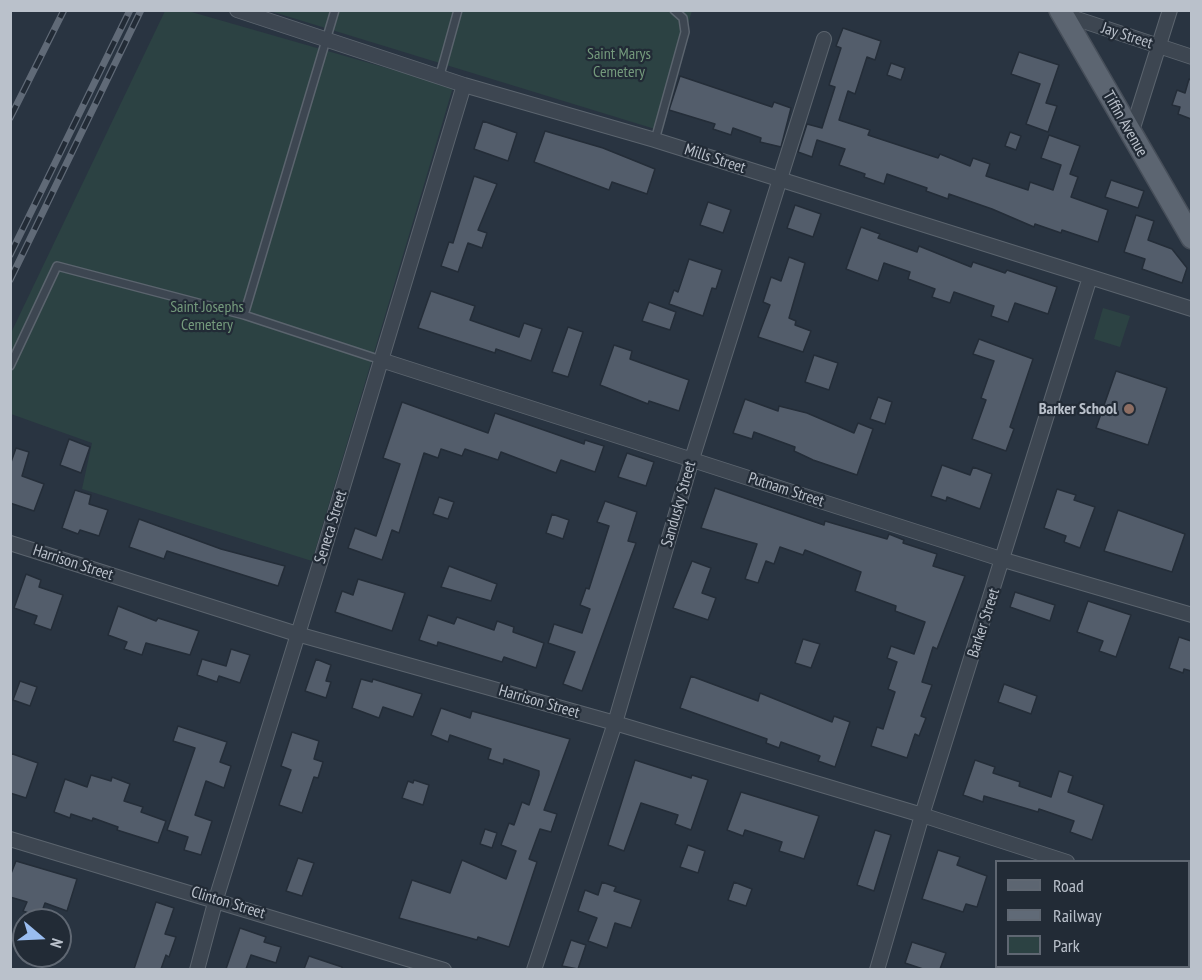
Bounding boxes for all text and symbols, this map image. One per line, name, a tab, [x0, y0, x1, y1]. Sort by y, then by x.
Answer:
street label: Jay Street	[1099, 19, 1155, 53]
park label: Saint Marys Cemetery	[587, 44, 651, 82]
street label: Tiffin Avenue	[1099, 88, 1151, 160]
street label: Mills Street	[682, 140, 748, 178]
park label: Saint Josephs Cemetery	[170, 297, 244, 335]
place label: Barker School	[1039, 399, 1117, 419]
marker: Barker School	[1122, 402, 1136, 416]
street label: Sandusky Street	[658, 459, 700, 549]
street label: Putnam Street	[746, 469, 826, 511]
street label: Seneca Street	[311, 488, 351, 566]
street label: Harrison Street	[31, 541, 115, 585]
street label: Barker Street	[964, 586, 1004, 660]
street label: Harrison Street	[496, 681, 582, 723]
legend	[995, 860, 1190, 968]
text: Road	[1053, 874, 1084, 897]
street label: Clinton Street	[189, 883, 267, 923]
text: Railway	[1053, 904, 1102, 927]
north arrow	[12, 908, 72, 968]
text: Park	[1053, 934, 1080, 957]
text: N	[46, 936, 68, 951]

